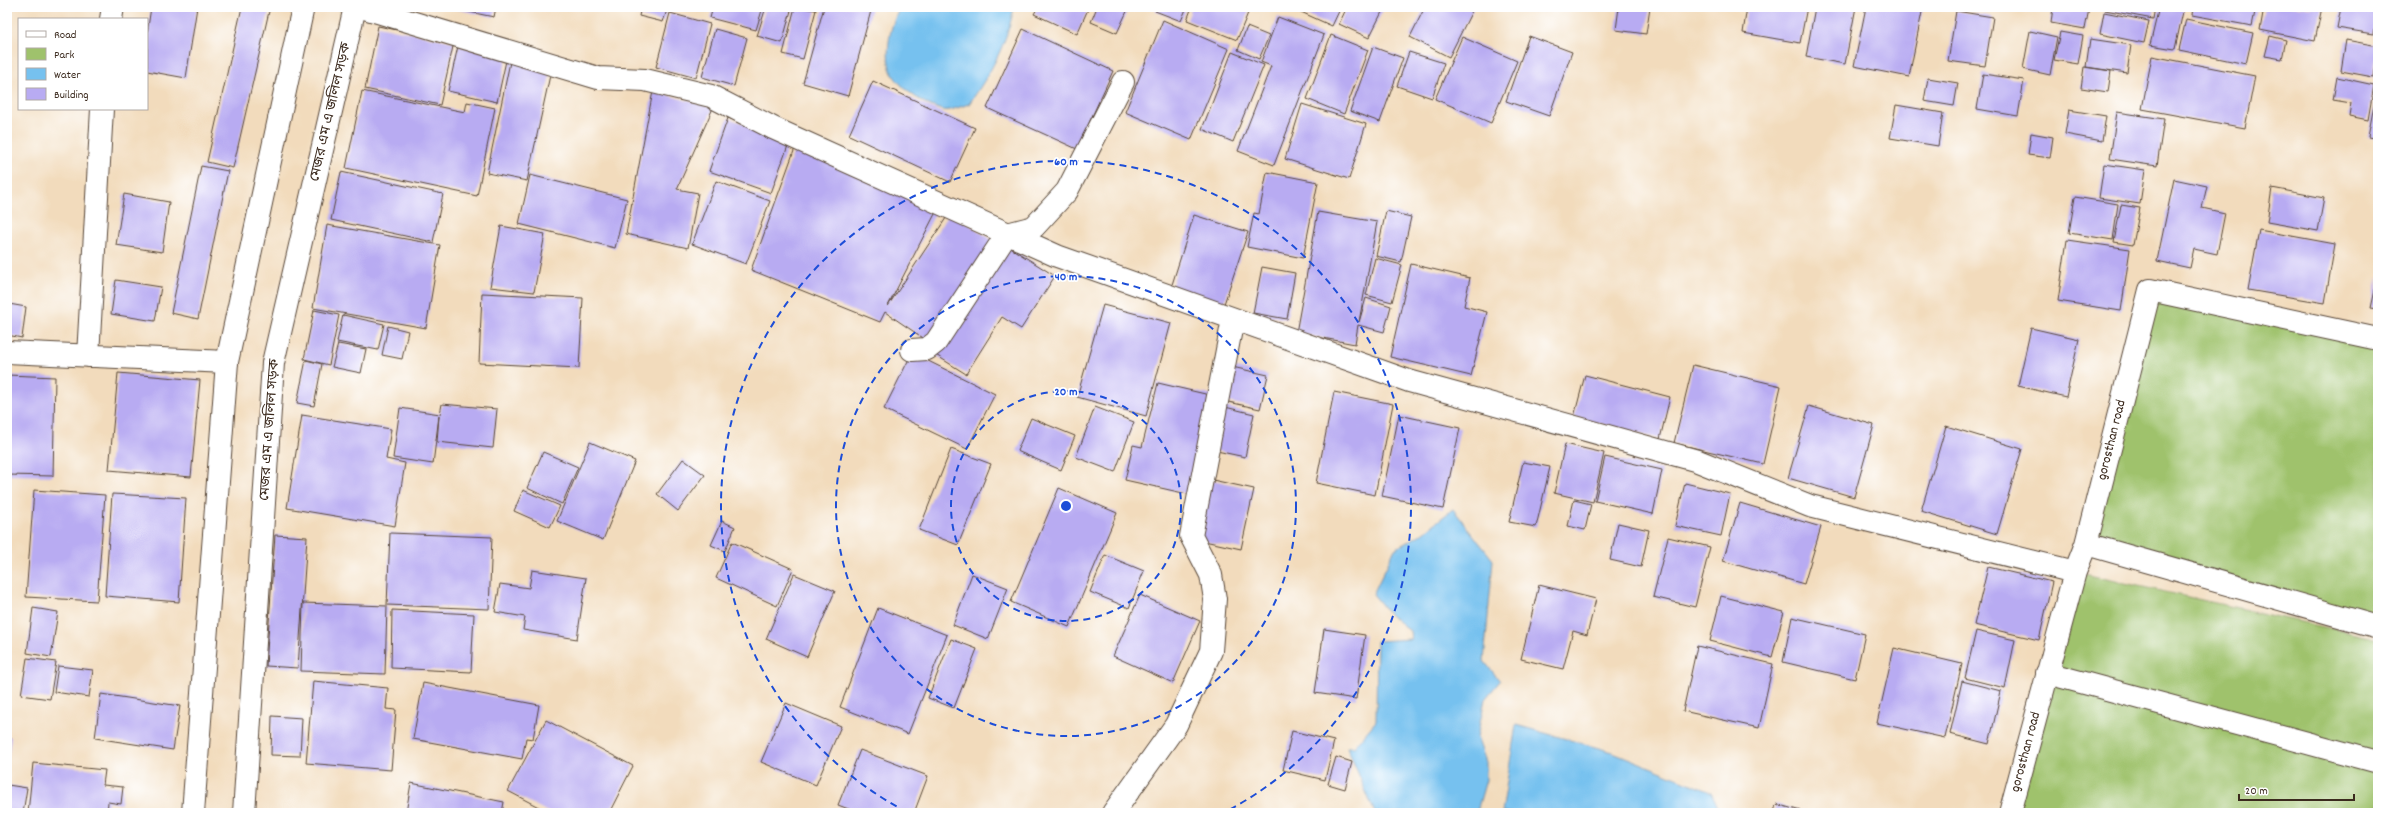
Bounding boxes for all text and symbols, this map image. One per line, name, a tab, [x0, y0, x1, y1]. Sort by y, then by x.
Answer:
legend	[18, 18, 148, 110]
text: Road	[54, 27, 76, 44]
street label: মেজর এম এ জলিল সড়ক	[305, 40, 357, 184]
text: Park	[54, 47, 75, 64]
text: Water	[54, 67, 81, 84]
text: Building	[54, 87, 89, 104]
text: 60 m	[1054, 154, 1078, 171]
text: 40 m	[1055, 269, 1077, 286]
street label: মেজর এম এ জলিল সড়ক	[255, 358, 285, 502]
text: 20 m	[1055, 384, 1077, 401]
street label: gorosthan road	[2092, 398, 2132, 482]
centre of rings	[1059, 499, 1073, 513]
street label: gorosthan road	[2006, 710, 2046, 794]
scale bar	[2239, 776, 2354, 802]
text: 20 m	[2245, 783, 2268, 800]

